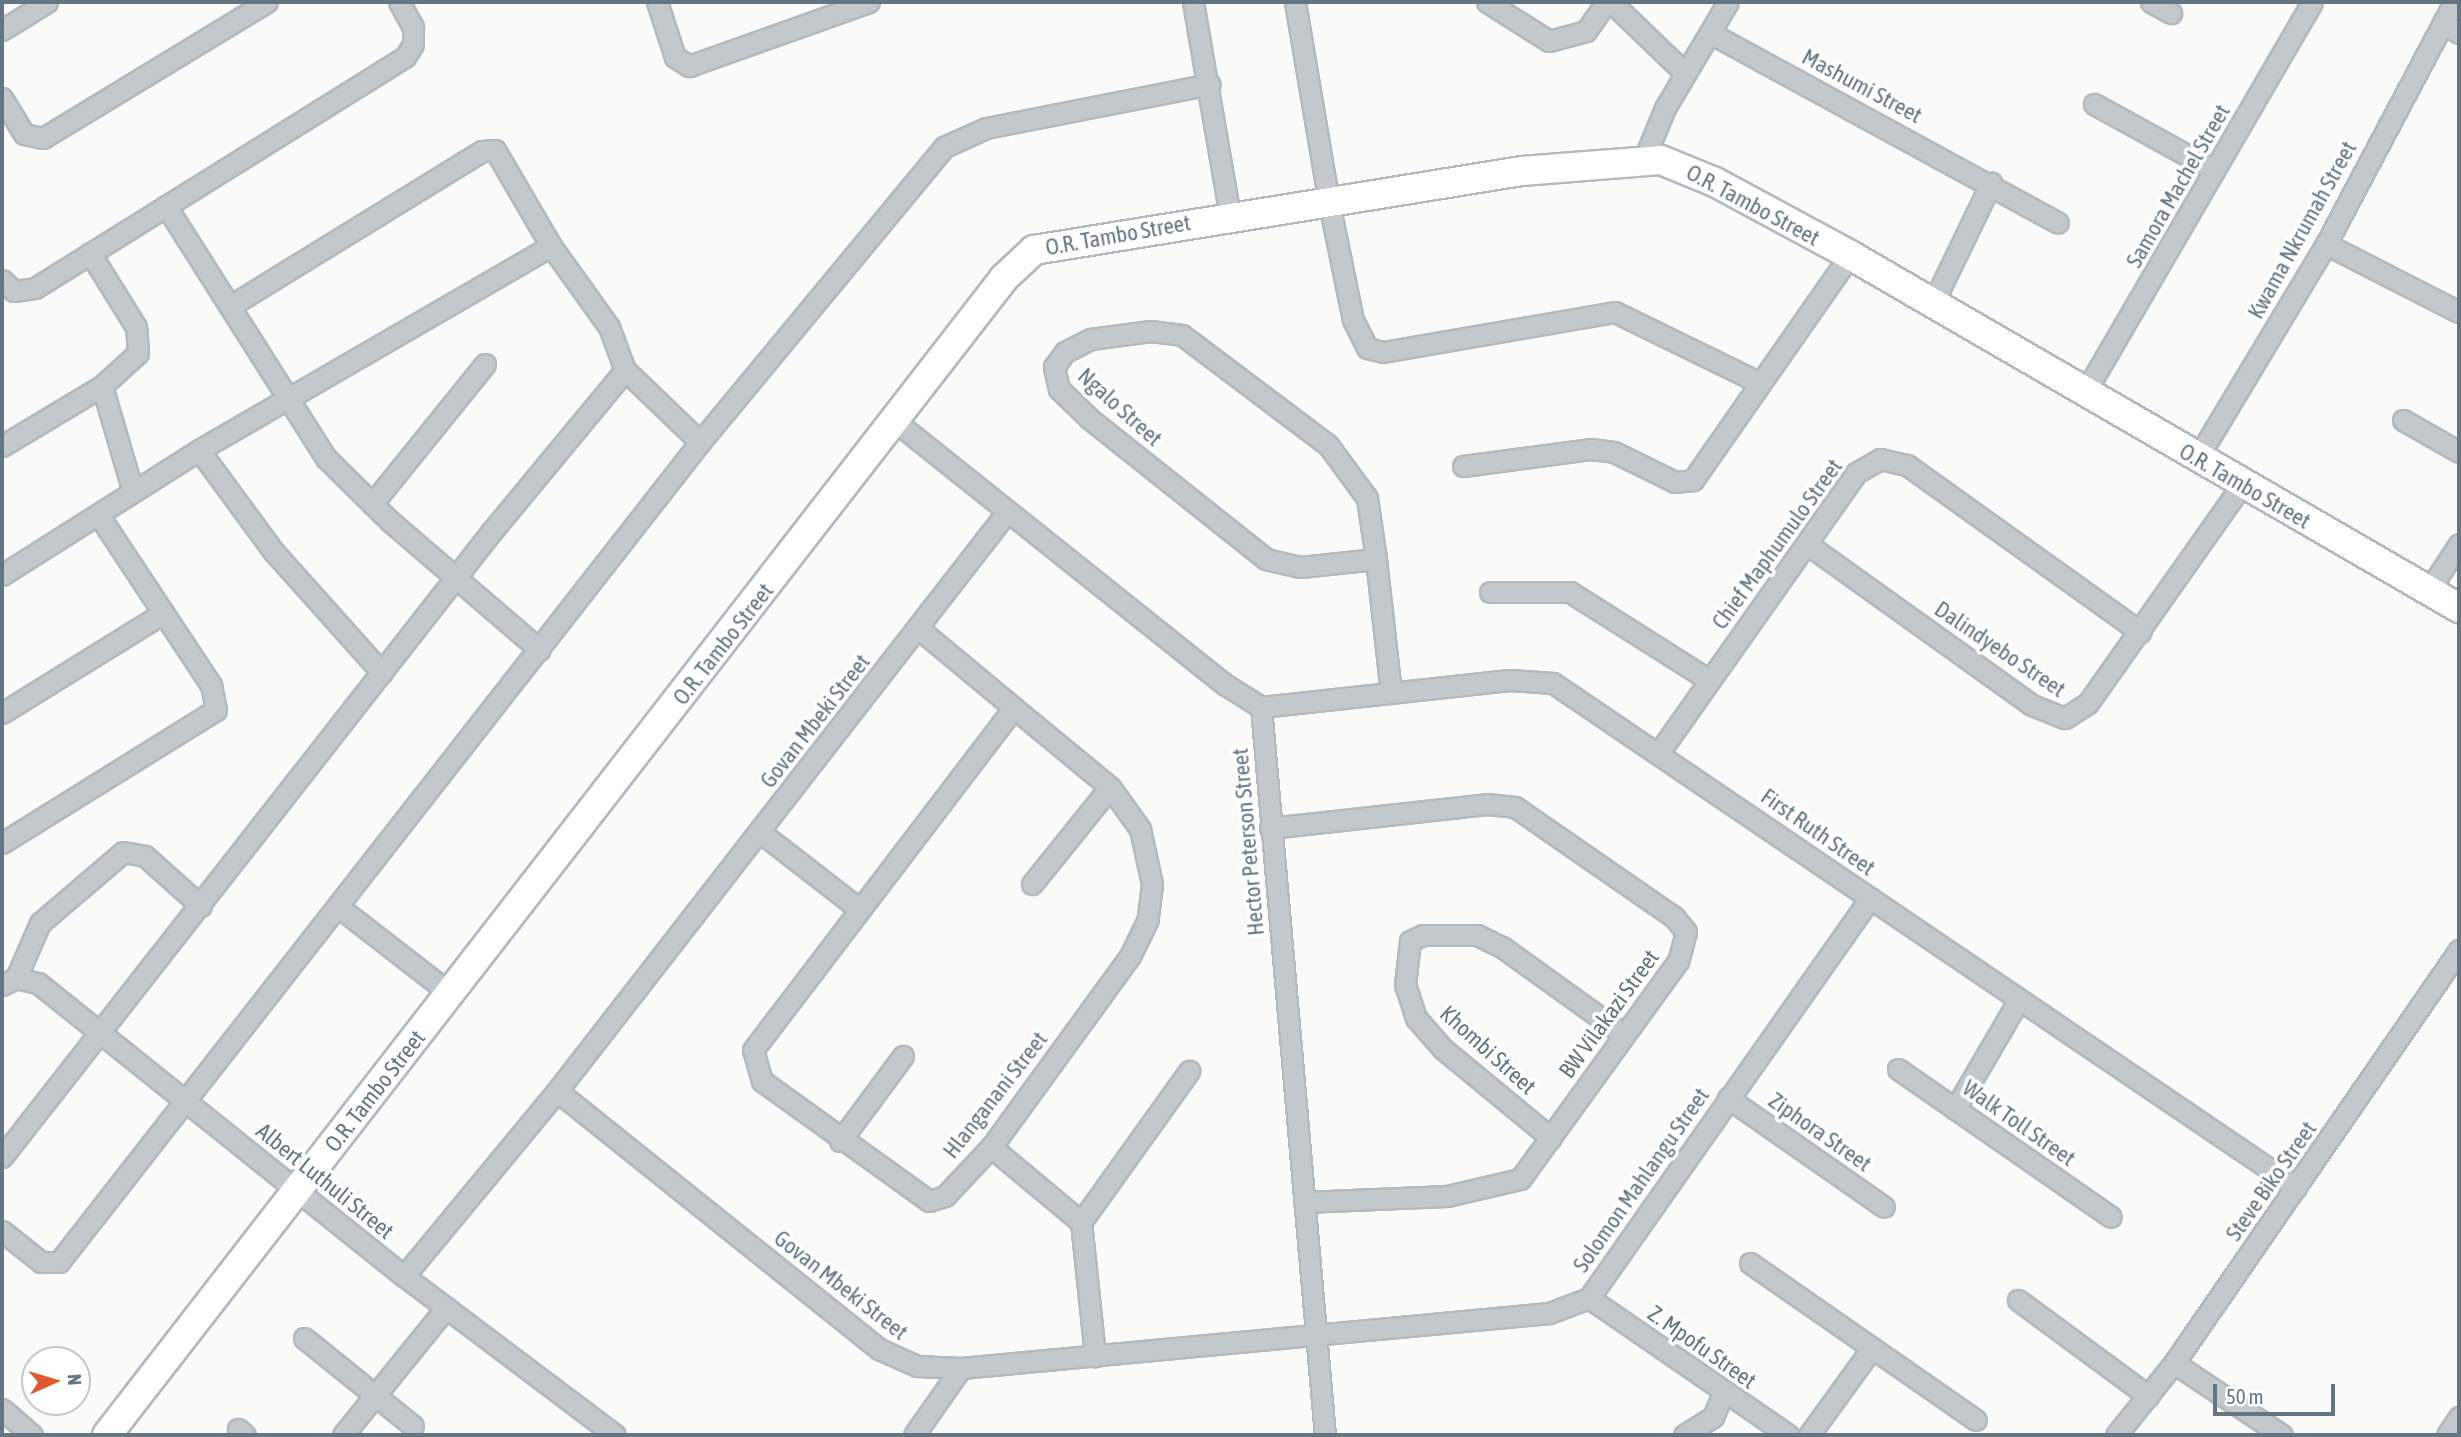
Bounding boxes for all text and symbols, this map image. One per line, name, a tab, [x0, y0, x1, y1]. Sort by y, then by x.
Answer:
street label: Mashumi Street	[1797, 43, 1927, 129]
street label: Samora Machel Street	[2120, 100, 2236, 272]
street label: Kwama Nkrumah Street	[2242, 136, 2362, 324]
street label: O.R. Tambo Street	[1682, 158, 1824, 252]
street label: O.R. Tambo Street	[1043, 209, 1193, 261]
street label: Ngalo Street	[1072, 362, 1168, 452]
street label: O.R. Tambo Street	[2175, 437, 2315, 535]
street label: Chief Maphumulo Street	[1706, 453, 1848, 635]
street label: O.R. Tambo Street	[667, 578, 779, 710]
street label: Dalindyebo Street	[1929, 595, 2071, 703]
street label: Govan Mbeki Street	[754, 649, 876, 793]
street label: Hector Peterson Street	[1226, 747, 1270, 937]
street label: First Ruth Street	[1756, 782, 1880, 882]
street label: BW Vilakazi Street	[1553, 944, 1665, 1084]
street label: Khombi Street	[1434, 1000, 1542, 1100]
street label: O.R. Tambo Street	[319, 1025, 431, 1157]
street label: Hlanganani Street	[937, 1026, 1053, 1164]
street label: Walk Toll Street	[1957, 1074, 2081, 1172]
street label: Solomon Mahlangu Street	[1567, 1083, 1715, 1277]
street label: Ziphora Street	[1763, 1087, 1877, 1177]
street label: Steve Biko Street	[2220, 1116, 2322, 1246]
street label: Albert Luthuli Street	[251, 1117, 399, 1245]
street label: Govan Mbeki Street	[769, 1224, 913, 1346]
street label: Z. Mpofu Street	[1643, 1300, 1761, 1394]
north arrow	[21, 1346, 91, 1416]
scale bar	[2216, 1370, 2338, 1414]
text: N	[64, 1373, 86, 1386]
text: 50 m	[2226, 1384, 2264, 1408]

